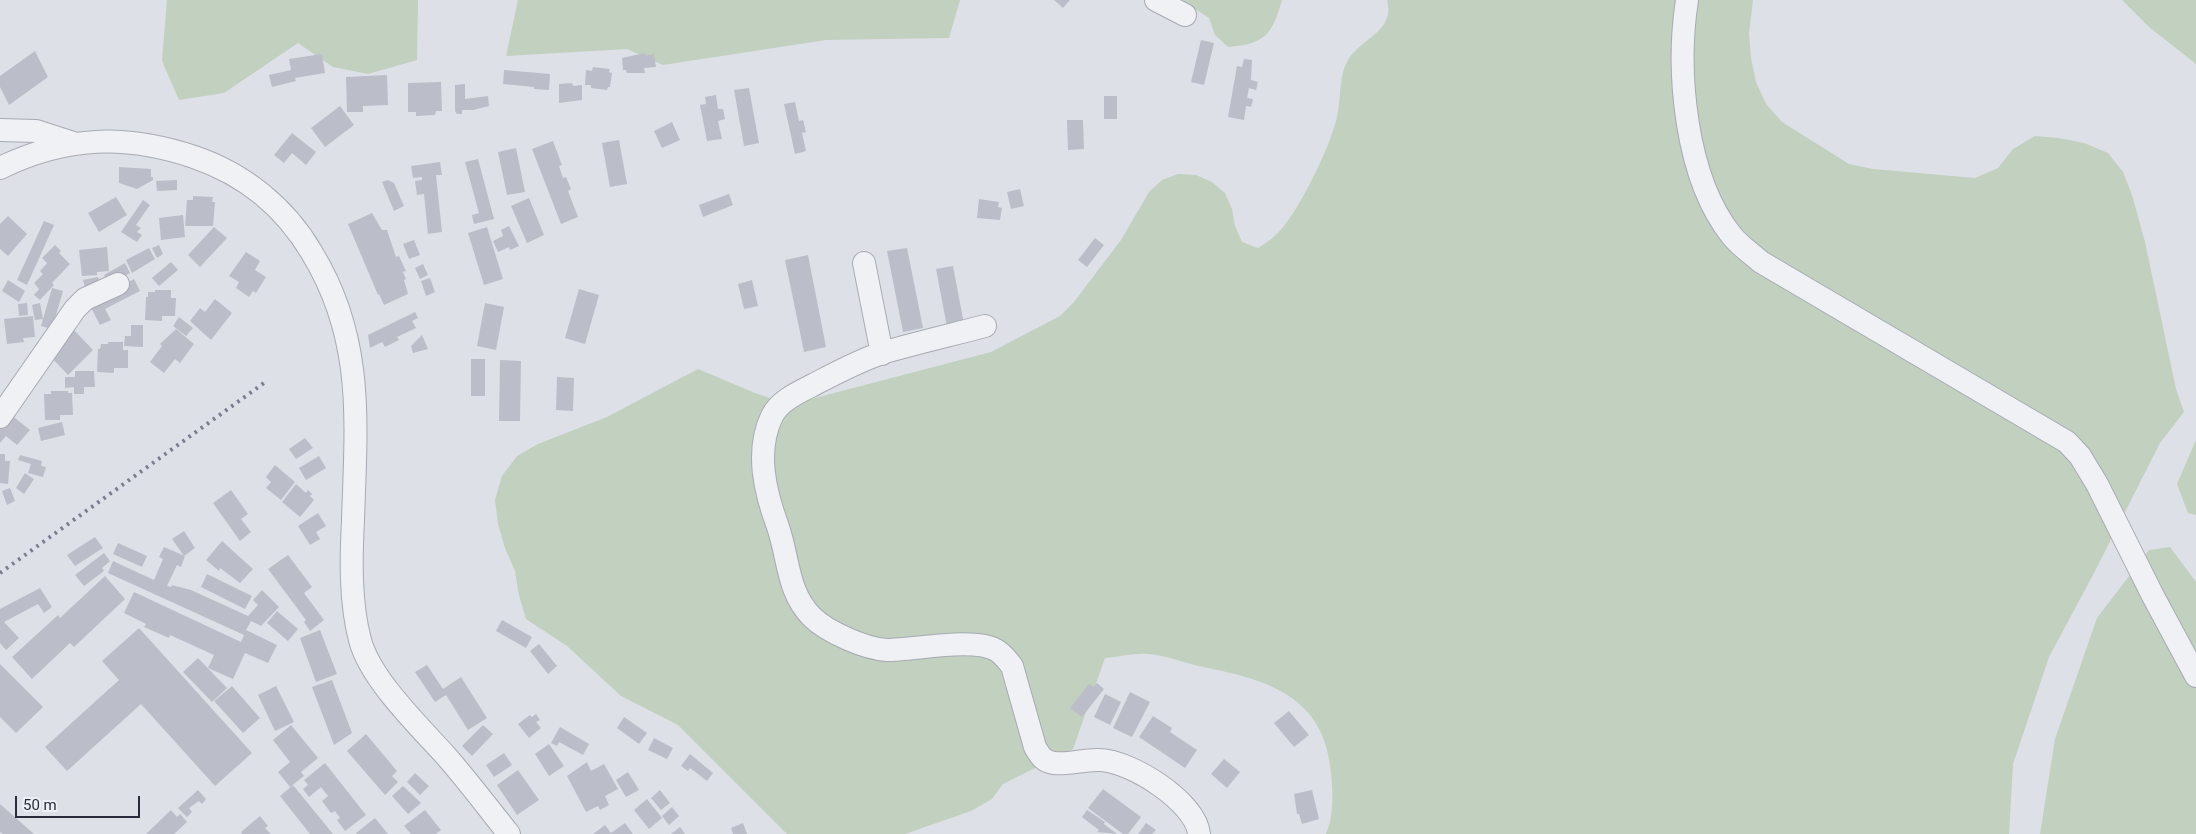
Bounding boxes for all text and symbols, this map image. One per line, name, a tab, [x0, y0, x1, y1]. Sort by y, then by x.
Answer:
scale bar	[18, 786, 142, 818]
text: 50 m	[23, 796, 57, 814]

